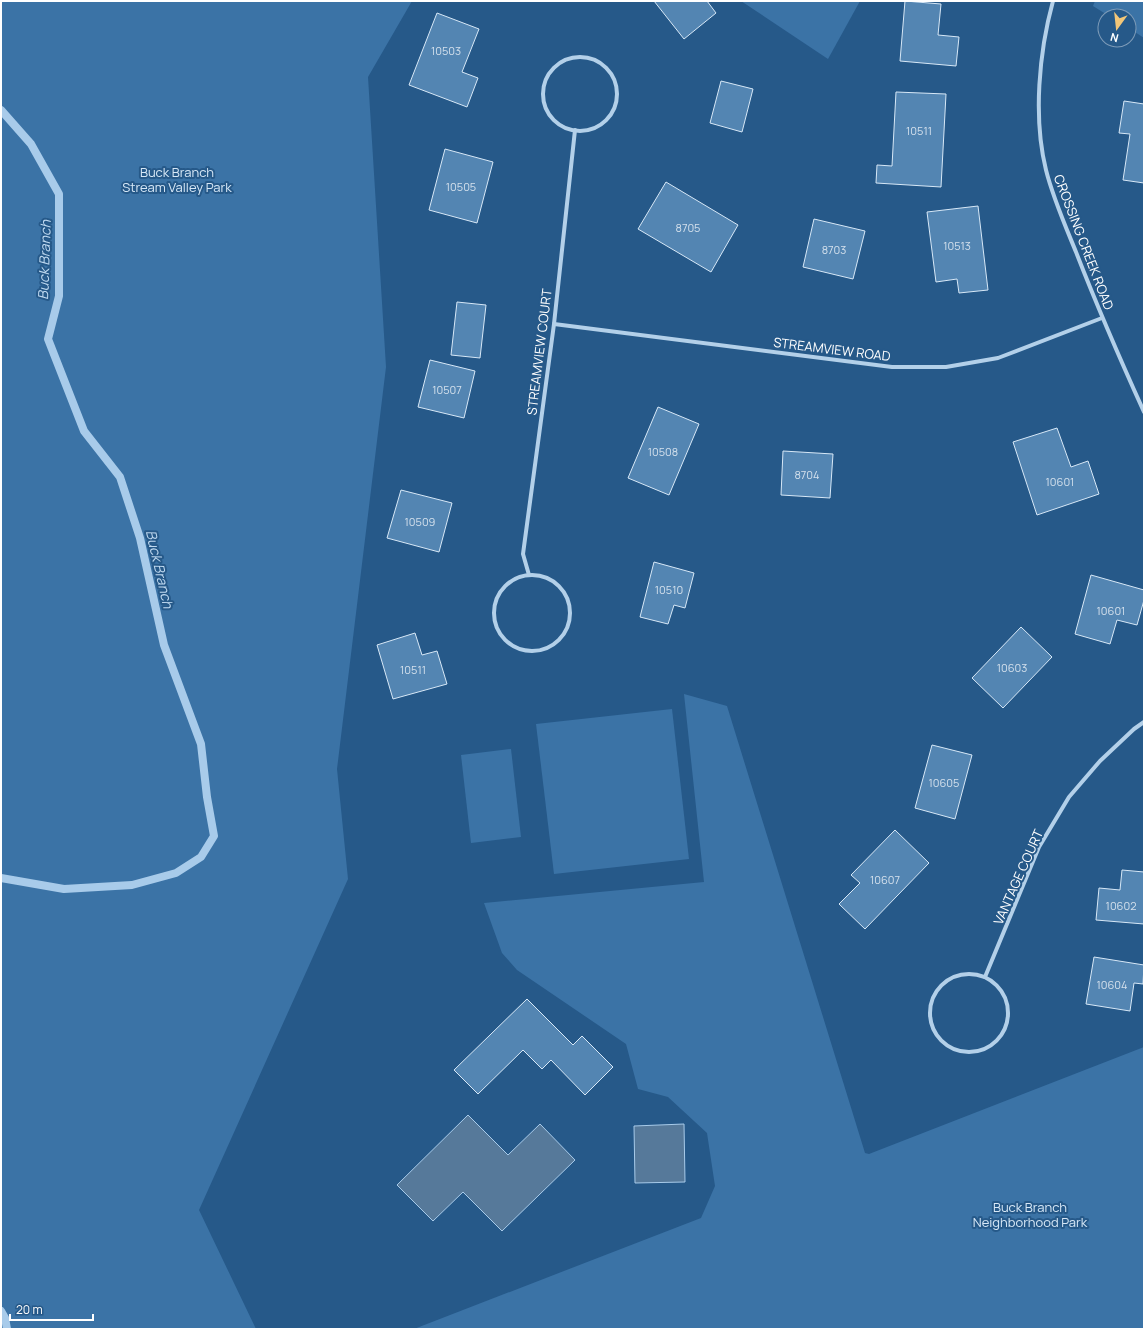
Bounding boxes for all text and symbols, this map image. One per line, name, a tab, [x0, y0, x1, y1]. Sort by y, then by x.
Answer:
north arrow	[1097, 8, 1137, 48]
text: N	[1108, 30, 1120, 46]
house number: 10503	[431, 43, 461, 58]
house number: 10511	[906, 123, 932, 138]
park label: Buck Branch Stream Valley Park	[122, 163, 232, 196]
street label: CROSSING CREEK ROAD	[1050, 172, 1118, 312]
house number: 10505	[446, 179, 476, 194]
water label: Buck Branch	[33, 219, 55, 300]
house number: 8705	[676, 220, 700, 235]
house number: 10513	[943, 238, 971, 253]
house number: 8703	[822, 242, 846, 257]
street label: STREAMVIEW COURT	[522, 287, 556, 416]
street label: STREAMVIEW ROAD	[772, 333, 892, 365]
house number: 10507	[432, 382, 462, 397]
house number: 10508	[648, 444, 678, 459]
house number: 8704	[794, 467, 820, 482]
house number: 10601	[1046, 474, 1074, 489]
house number: 10509	[405, 514, 436, 529]
water label: Buck Branch	[142, 528, 178, 611]
house number: 10510	[655, 582, 683, 597]
house number: 10601	[1097, 603, 1125, 618]
house number: 10603	[997, 660, 1027, 675]
house number: 10511	[400, 662, 426, 677]
house number: 10605	[929, 775, 959, 790]
street label: VANTAGE COURT	[989, 826, 1047, 927]
house number: 10607	[870, 872, 900, 887]
house number: 10602	[1106, 898, 1136, 913]
house number: 10604	[1096, 977, 1128, 992]
park label: Buck Branch Neighborhood Park	[973, 1198, 1088, 1231]
scale bar	[10, 1296, 93, 1322]
text: 20 m	[16, 1301, 43, 1318]

